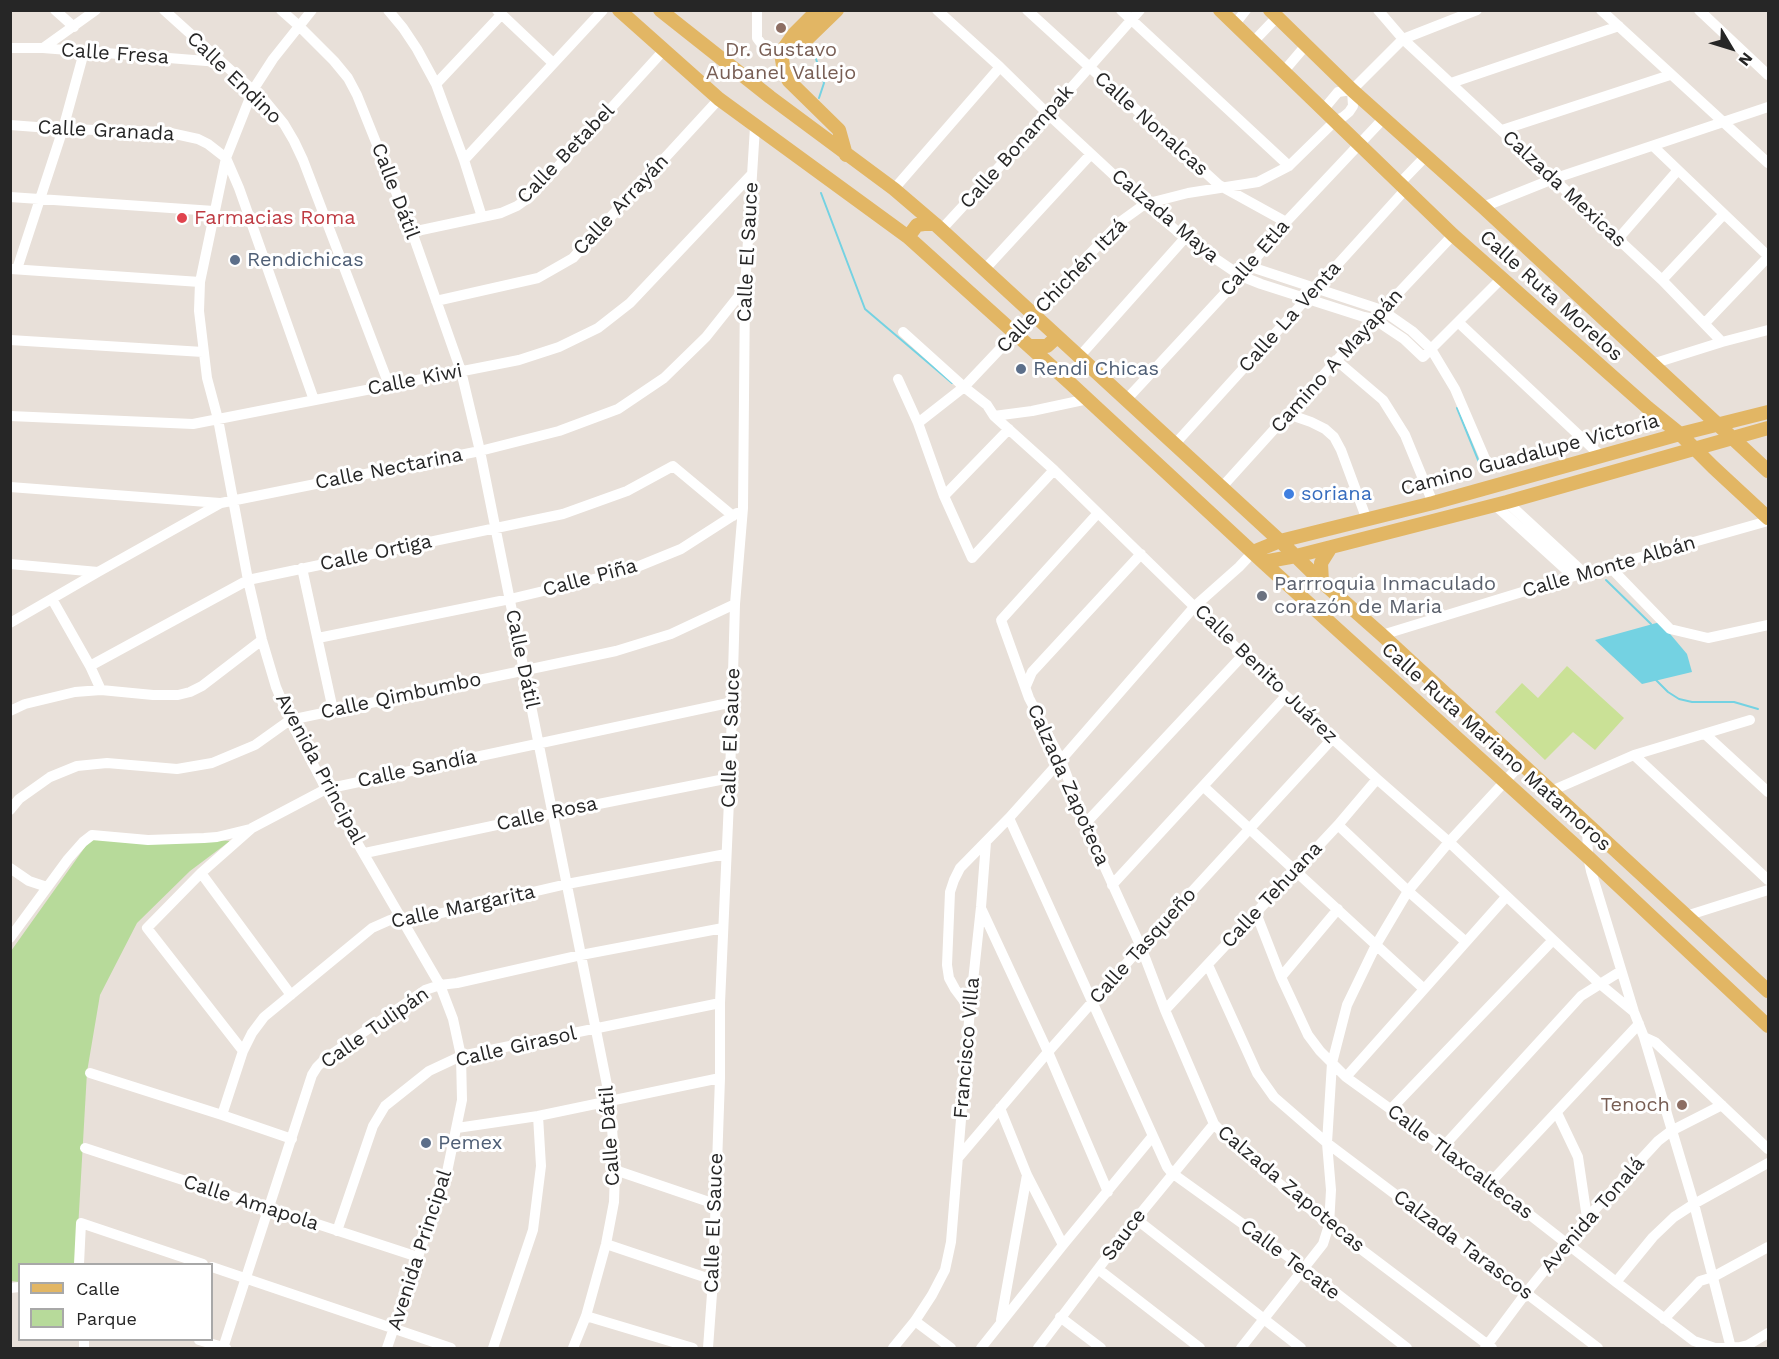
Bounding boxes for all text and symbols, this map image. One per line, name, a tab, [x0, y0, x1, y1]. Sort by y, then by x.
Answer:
north arrow	[1701, 18, 1761, 78]
marker: Dr. Gustavo Aubanel Vallejo	[774, 21, 788, 35]
street label: Calle Endino	[181, 27, 287, 129]
street label: Calle Fresa	[60, 38, 170, 70]
place label: Dr. Gustavo Aubanel Vallejo	[706, 38, 856, 85]
text: N	[1734, 49, 1757, 70]
street label: Calle Nonalcas	[1089, 67, 1213, 181]
street label: Calle Bonampak	[955, 80, 1079, 214]
street label: Calle Betabel	[512, 99, 620, 209]
street label: Calle Granada	[37, 115, 175, 147]
street label: Calzada Mexicas	[1497, 125, 1631, 253]
street label: Calle Dátil	[366, 140, 424, 242]
street label: Calle Arrayán	[568, 150, 674, 260]
street label: Calzada Maya	[1106, 164, 1224, 268]
street label: Calle El Sauce	[732, 181, 764, 323]
place label: Farmacias Roma	[194, 206, 356, 230]
marker: Farmacias Roma	[175, 211, 189, 225]
street label: Calle Chichén Itzá	[992, 214, 1132, 358]
street label: Calle Etla	[1215, 215, 1295, 301]
street label: Calle Ruta Morelos	[1474, 225, 1628, 367]
place label: Rendichicas	[247, 248, 364, 272]
marker: Rendichicas	[228, 253, 242, 267]
street label: Calle La Venta	[1234, 256, 1346, 378]
street label: Camino A Mayapán	[1266, 284, 1408, 438]
place label: Rendi Chicas	[1033, 357, 1159, 381]
street label: Calle Kiwi	[366, 359, 464, 401]
marker: Rendi Chicas	[1014, 362, 1028, 376]
street label: Camino Guadalupe Victoria	[1398, 409, 1662, 501]
street label: Calle Nectarina	[313, 443, 465, 495]
place label: soriana	[1301, 482, 1372, 506]
marker: soriana	[1282, 487, 1296, 501]
street label: Calle Ortiga	[318, 529, 434, 577]
street label: Calle Monte Albán	[1520, 531, 1698, 603]
street label: Calle Piña	[540, 554, 640, 602]
place label: Parrroquia Inmaculado corazón de Maria	[1274, 572, 1496, 619]
marker: Parrroquia Inmaculado corazón de Maria	[1255, 589, 1269, 603]
street label: Calle Benito Juárez	[1189, 599, 1343, 749]
street label: Calle Dátil	[500, 607, 544, 711]
street label: Calle Ruta Mariano Matamoros	[1376, 637, 1616, 857]
street label: Calle Qimbumbo	[319, 667, 483, 725]
street label: Calle El Sauce	[717, 667, 745, 809]
street label: Avenida Principal	[270, 689, 370, 849]
street label: Calzada Zapoteca	[1022, 700, 1114, 870]
street label: Calle Sandía	[355, 745, 479, 793]
street label: Calle Rosa	[494, 792, 600, 836]
street label: Calle Tehuana	[1217, 837, 1327, 953]
street label: Calle Margarita	[389, 880, 537, 934]
street label: Calle Tasqueño	[1084, 883, 1202, 1009]
street label: Francisco Villa	[949, 976, 985, 1120]
street label: Calle Tulipán	[316, 982, 434, 1074]
street label: Calle Girasol	[453, 1021, 579, 1073]
street label: Calle Dátil	[595, 1085, 625, 1187]
place label: Tenoch	[1601, 1093, 1670, 1117]
marker: Tenoch	[1675, 1098, 1689, 1112]
street label: Calle Tlaxcaltecas	[1382, 1099, 1538, 1225]
street label: Calzada Zapotecas	[1212, 1120, 1370, 1258]
place label: Pemex	[438, 1131, 502, 1155]
marker: Pemex	[419, 1136, 433, 1150]
street label: Calle El Sauce	[700, 1152, 728, 1294]
street label: Avenida Tonalá	[1536, 1152, 1650, 1278]
street label: Avenida Principal	[383, 1167, 457, 1333]
street label: Calle Amapola	[180, 1170, 322, 1236]
street label: Calzada Tarascos	[1388, 1185, 1538, 1305]
street label: Sauce	[1097, 1204, 1151, 1266]
street label: Calle Tecate	[1235, 1215, 1345, 1305]
legend	[18, 1263, 213, 1341]
text: Calle	[76, 1278, 120, 1299]
text: Parque	[76, 1308, 137, 1329]

